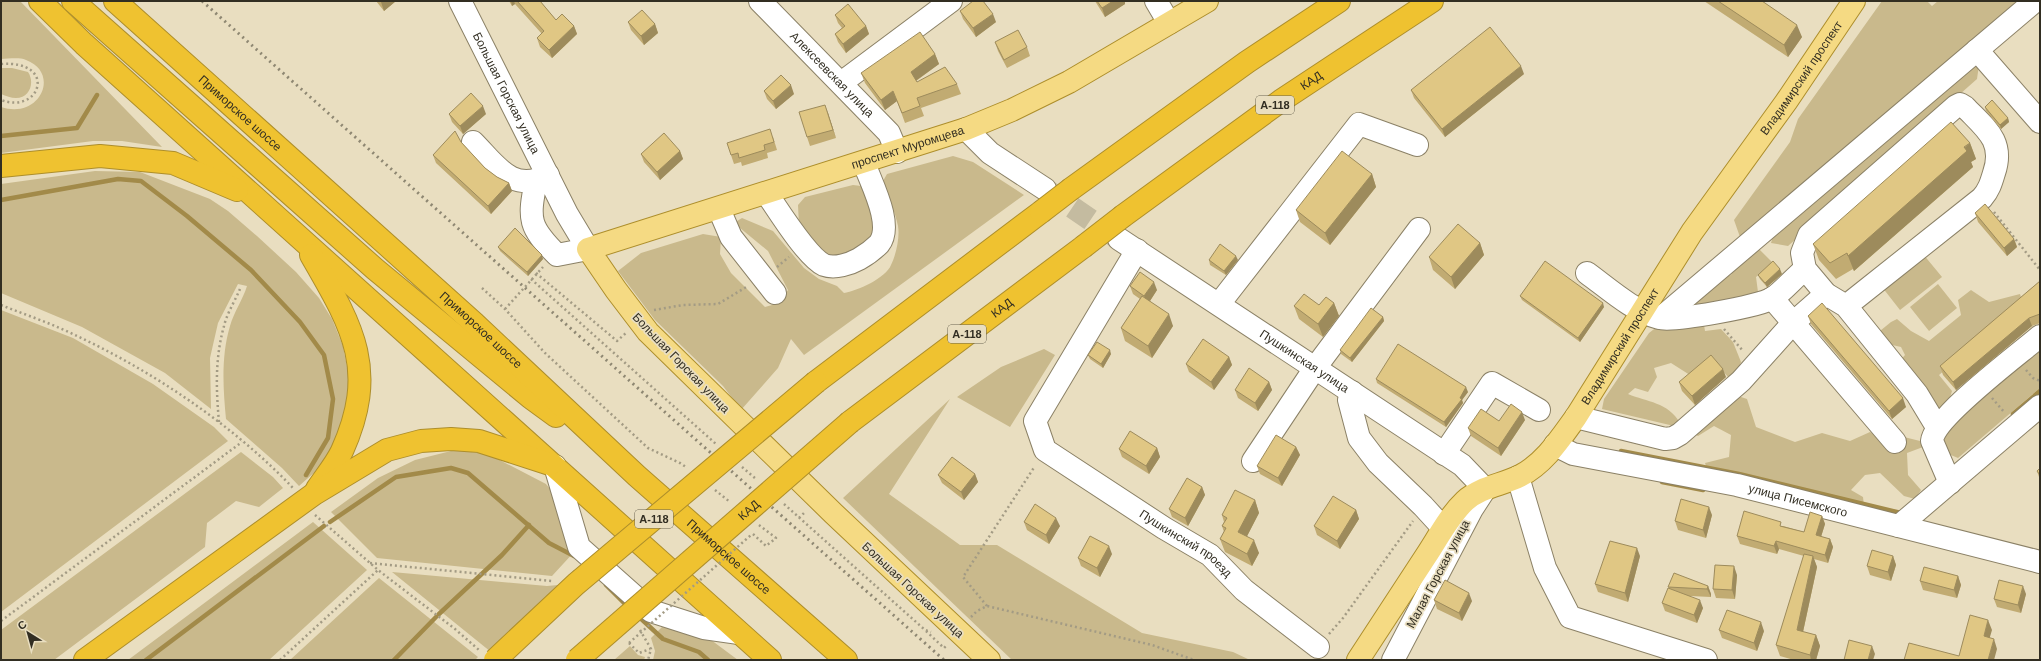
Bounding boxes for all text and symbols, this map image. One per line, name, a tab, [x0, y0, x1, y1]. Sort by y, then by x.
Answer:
street label: Владимирский проспект	[1757, 18, 1846, 138]
street label: Алексеевская улица	[787, 29, 877, 120]
street label: Большая Горская улица	[470, 30, 543, 156]
street label: КАД	[1298, 68, 1325, 93]
street label: Приморское шоссе	[196, 72, 285, 154]
road number: А-118	[1256, 96, 1294, 114]
street label: проспект Муромцева	[850, 123, 966, 172]
street label: Владимирский проспект	[1578, 285, 1662, 407]
street label: Приморское шоссе	[437, 289, 525, 372]
street label: КАД	[988, 295, 1016, 321]
street label: Большая Горская улица	[630, 310, 733, 416]
road number: А-118	[948, 325, 986, 343]
street label: Пушкинская улица	[1257, 327, 1352, 396]
street label: улица Писемского	[1747, 481, 1849, 520]
street label: КАД	[735, 497, 762, 523]
street label: Пушкинский проезд	[1137, 507, 1235, 580]
road number: А-118	[635, 510, 673, 528]
street label: Приморское шоссе	[684, 516, 774, 597]
street label: Малая Горская улица	[1404, 517, 1473, 630]
street label: Большая Горская улица	[859, 539, 967, 641]
north arrow	[8, 613, 48, 653]
text: С	[15, 618, 29, 632]

